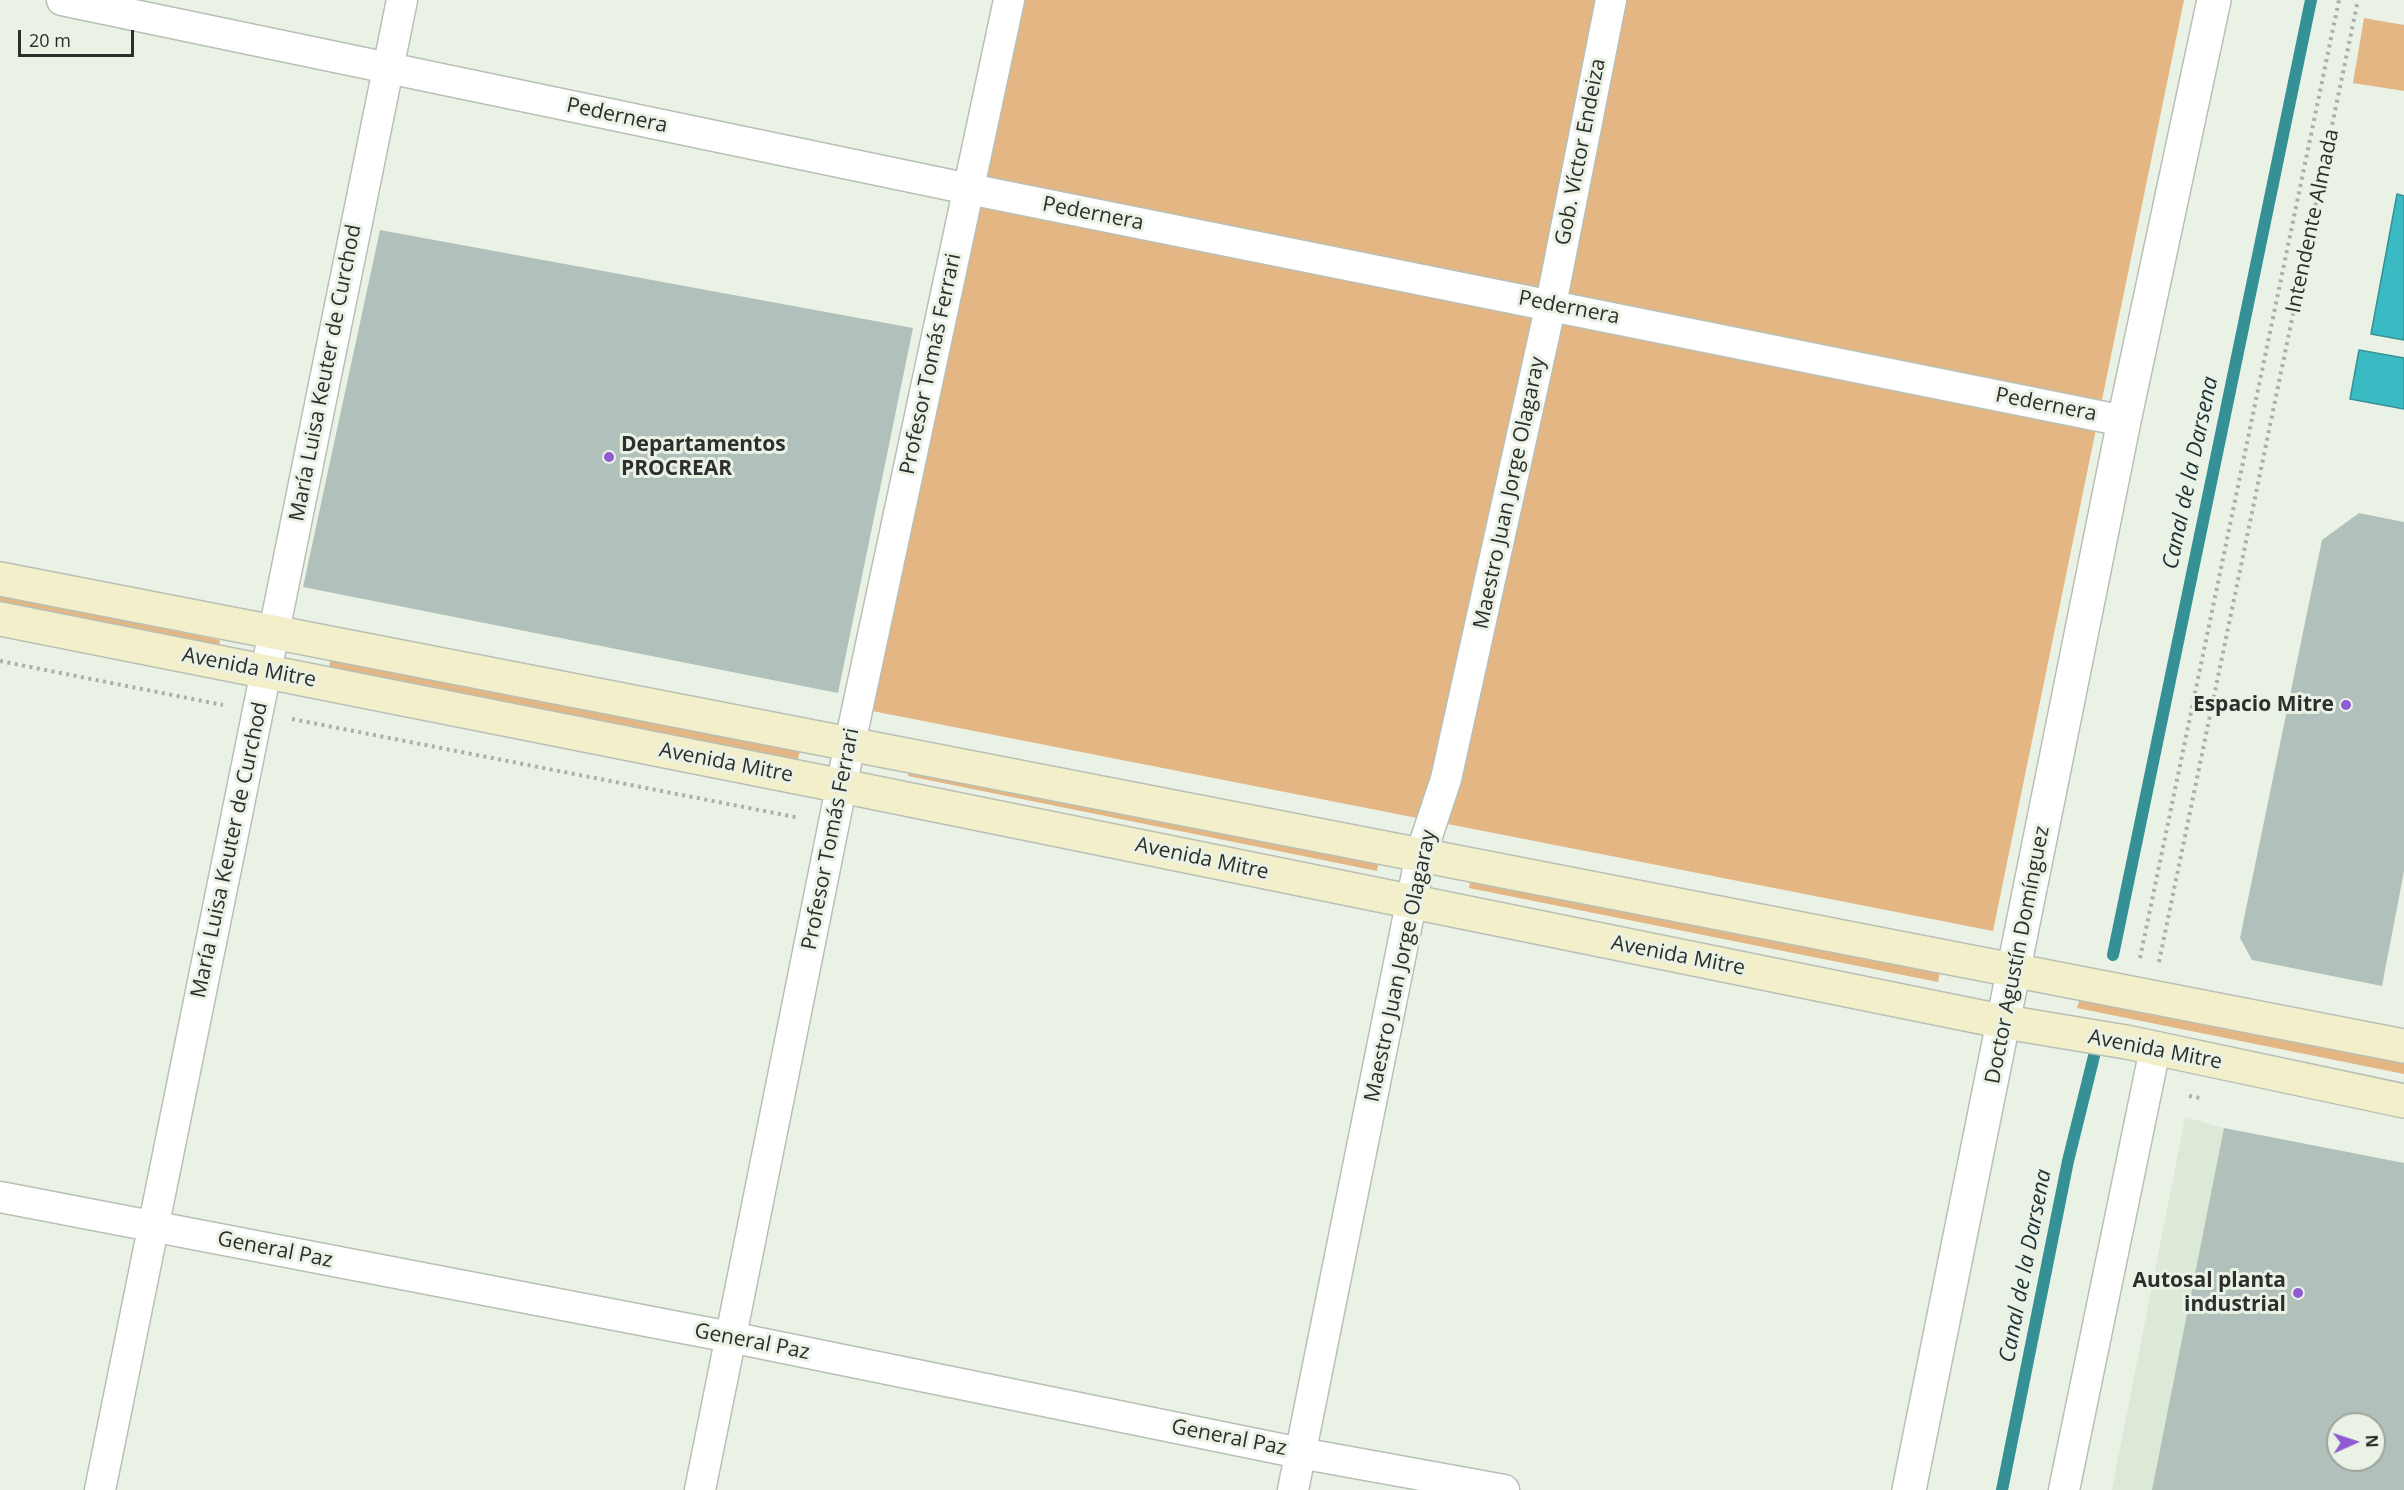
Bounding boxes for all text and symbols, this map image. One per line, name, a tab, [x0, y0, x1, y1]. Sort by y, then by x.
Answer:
scale bar	[21, 18, 136, 56]
text: 20 m	[29, 28, 71, 52]
street label: Gob. Víctor Endeiza	[1551, 56, 1611, 248]
street label: Pedernera	[564, 93, 670, 139]
street label: Intendente Almada	[2281, 127, 2345, 315]
street label: Pedernera	[1040, 192, 1146, 236]
street label: María Luisa Keuter de Curchod	[285, 222, 367, 524]
street label: Profesor Tomás Ferrari	[895, 251, 967, 477]
street label: Pedernera	[1516, 286, 1622, 330]
street label: Maestro Juan Jorge Olagaray	[1469, 355, 1551, 631]
water label: Canal de la Darsena	[2158, 374, 2224, 572]
street label: Pedernera	[1993, 383, 2099, 427]
place label: Departamentos PROCREAR	[621, 432, 786, 482]
marker: Departamentos PROCREAR	[602, 450, 616, 464]
street label: Avenida Mitre	[180, 643, 318, 693]
place label: Espacio Mitre	[2193, 692, 2334, 718]
marker: Espacio Mitre	[2339, 698, 2353, 712]
street label: María Luisa Keuter de Curchod	[186, 700, 274, 1000]
street label: Profesor Tomás Ferrari	[797, 726, 865, 952]
street label: Avenida Mitre	[657, 738, 795, 788]
street label: Doctor Agustín Domínguez	[1981, 824, 2055, 1086]
street label: Maestro Juan Jorge Olagaray	[1360, 828, 1442, 1104]
street label: Avenida Mitre	[1133, 833, 1271, 885]
street label: Avenida Mitre	[1609, 931, 1747, 981]
street label: Avenida Mitre	[2086, 1025, 2224, 1075]
water label: Canal de la Darsena	[1994, 1167, 2058, 1365]
street label: General Paz	[215, 1226, 335, 1274]
place label: Autosal planta industrial	[2133, 1268, 2286, 1318]
marker: Autosal planta industrial	[2291, 1286, 2305, 1300]
street label: General Paz	[692, 1318, 812, 1366]
north arrow	[2326, 1412, 2386, 1472]
street label: General Paz	[1169, 1414, 1289, 1462]
text: N	[2361, 1434, 2383, 1448]

